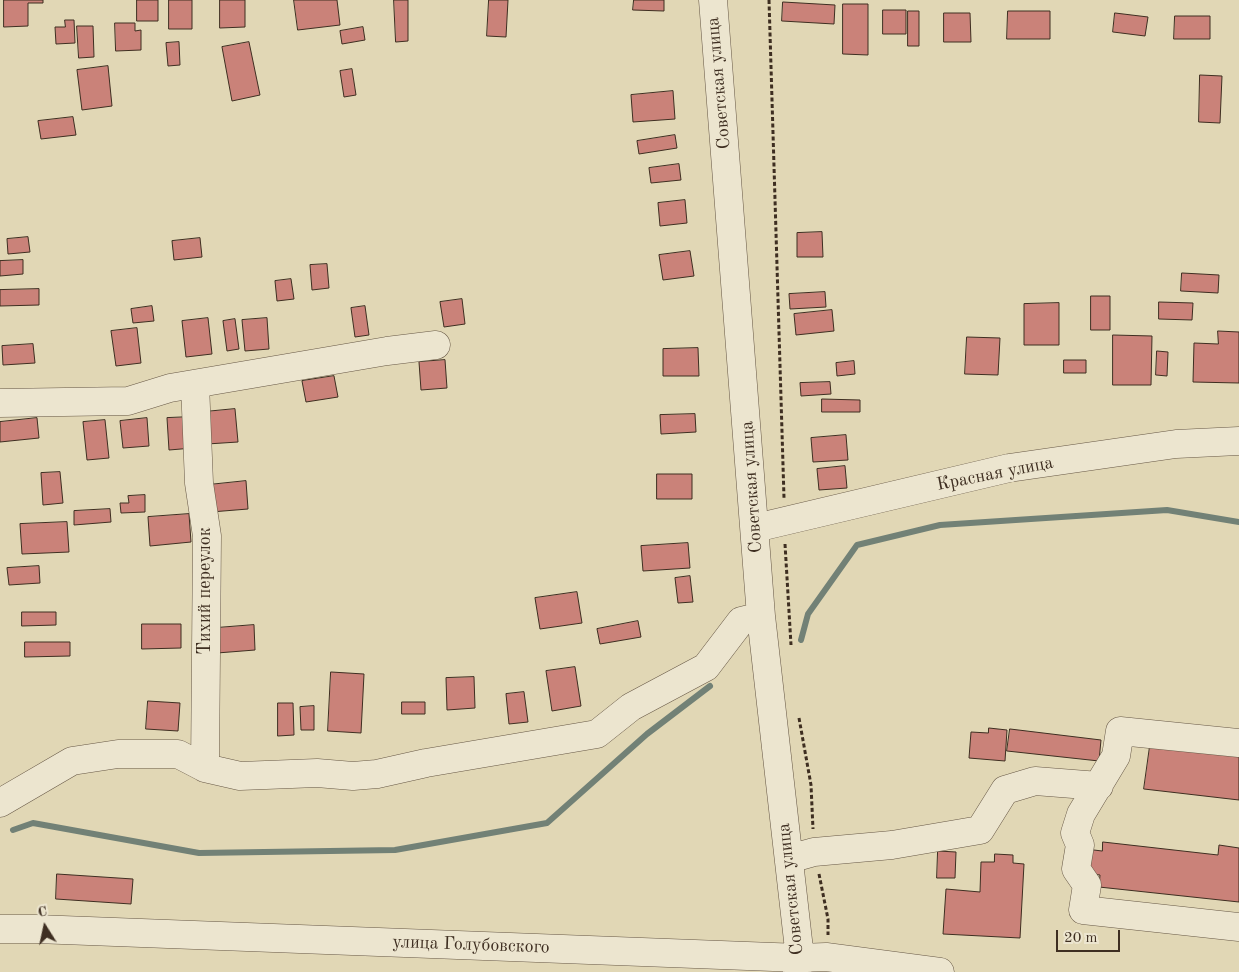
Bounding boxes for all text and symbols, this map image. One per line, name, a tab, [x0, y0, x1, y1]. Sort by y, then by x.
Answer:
street label: Советская улица	[702, 16, 736, 150]
street label: Советская улица	[737, 420, 767, 554]
street label: Красная улица	[935, 452, 1055, 496]
street label: Тихий переулок	[194, 527, 216, 655]
street label: Советская улица	[773, 822, 809, 956]
north arrow	[20, 902, 70, 952]
text: С	[37, 905, 48, 920]
scale bar	[1059, 920, 1123, 952]
street label: улица Голубовского	[392, 931, 550, 959]
text: 20 m	[1064, 931, 1098, 946]

